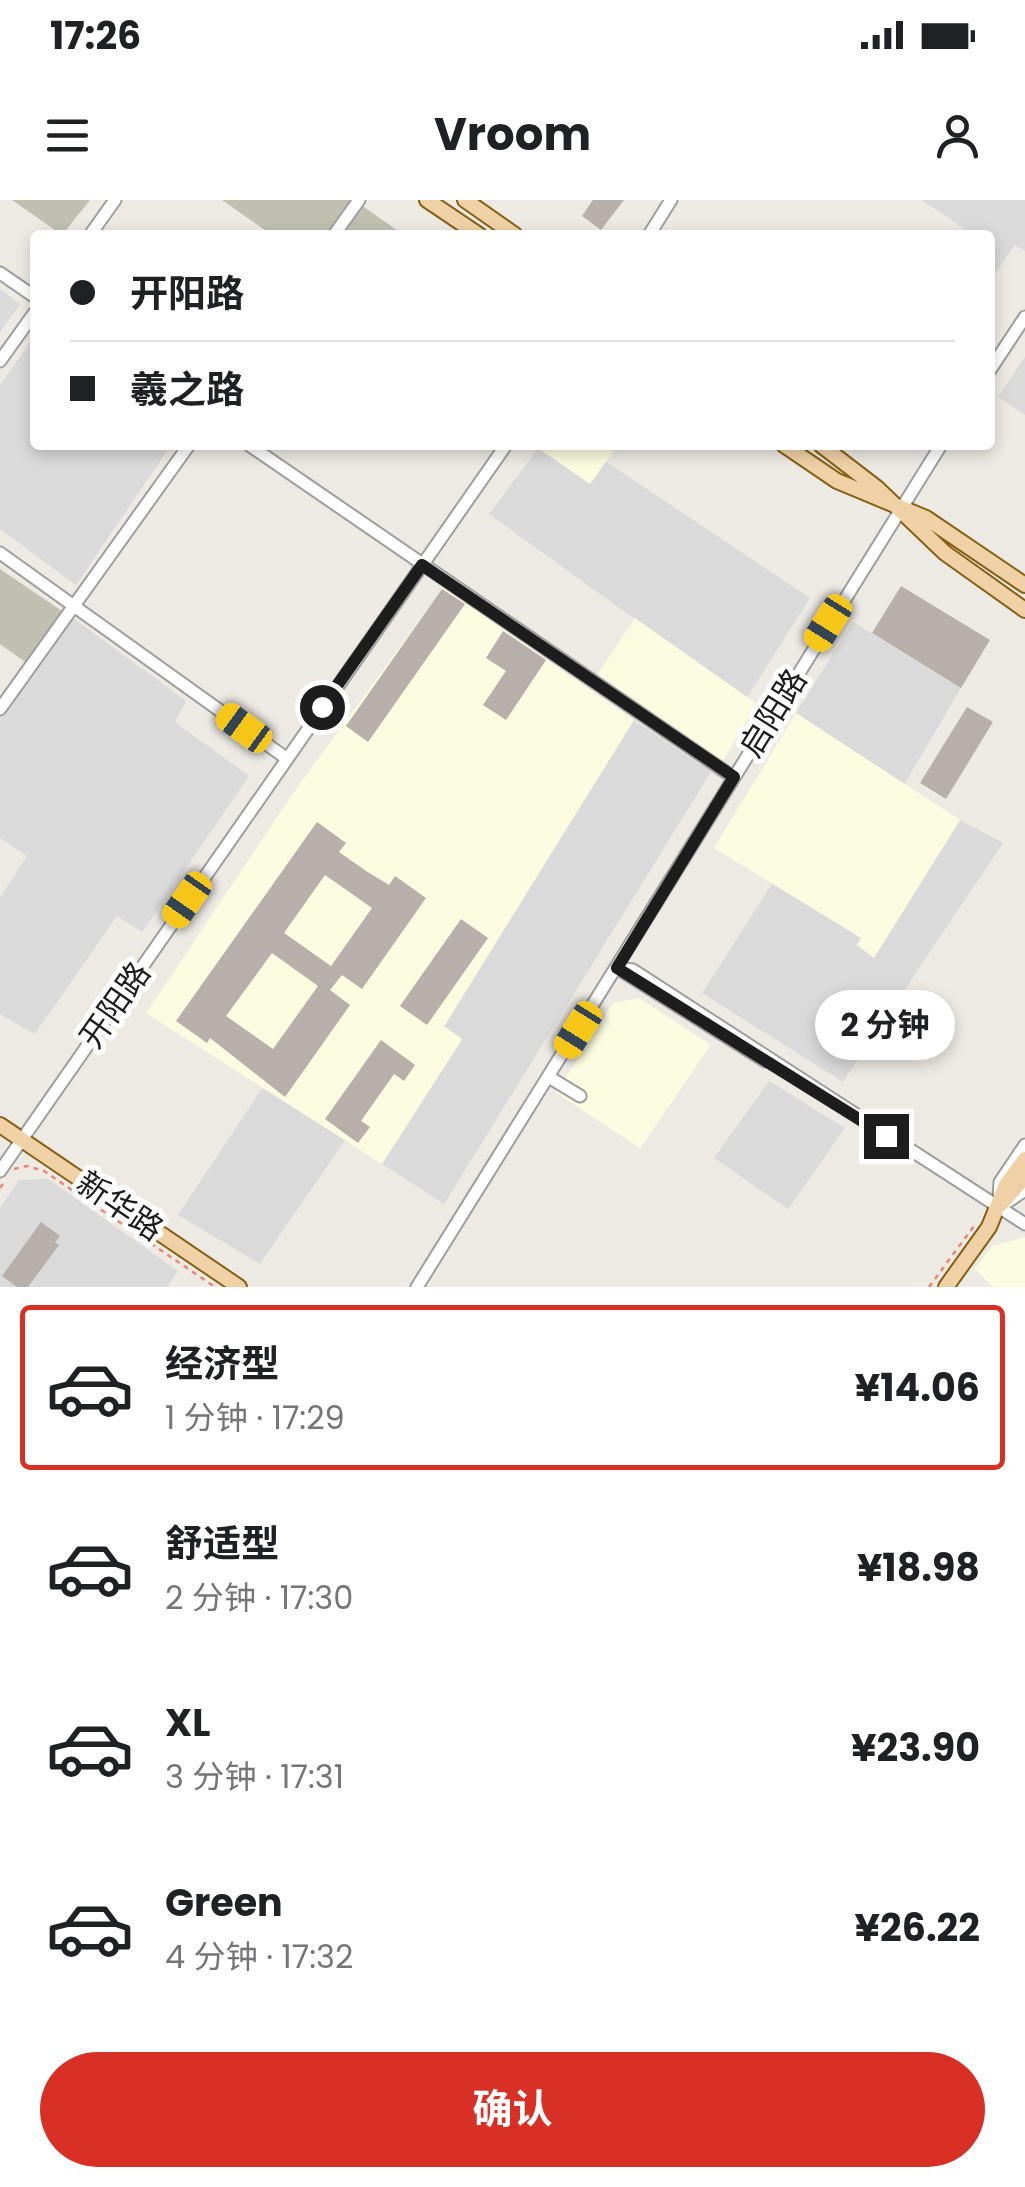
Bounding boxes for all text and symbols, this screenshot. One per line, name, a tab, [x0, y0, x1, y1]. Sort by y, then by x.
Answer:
text: 17:26	[50, 9, 141, 62]
text: Vroom	[434, 103, 591, 166]
icon: menu	[40, 108, 95, 163]
icon: person	[930, 108, 985, 163]
text: 开阳路	[130, 267, 244, 320]
text: 羲之路	[130, 363, 244, 416]
car	[799, 590, 857, 656]
street label: 启阳路	[728, 660, 817, 765]
route start	[300, 685, 345, 730]
car	[211, 698, 277, 758]
car	[158, 867, 216, 933]
street label: 开阳路	[69, 952, 161, 1057]
callout: 2 分钟	[816, 991, 956, 1061]
car	[549, 997, 607, 1063]
text: 2 分钟	[840, 1002, 930, 1047]
route end	[864, 1114, 909, 1159]
street label: 新华路	[68, 1160, 173, 1251]
text: 经济型	[165, 1337, 279, 1390]
icon: car	[45, 1343, 135, 1433]
text: ¥14.06	[855, 1361, 980, 1414]
text: 1 分钟 · 17:29	[165, 1395, 345, 1440]
text: 舒适型	[165, 1517, 279, 1570]
icon: car	[45, 1523, 135, 1613]
text: ¥18.98	[857, 1541, 980, 1594]
text: 2 分钟 · 17:30	[165, 1575, 353, 1620]
text: XL	[165, 1696, 210, 1749]
icon: car	[45, 1703, 135, 1793]
text: ¥23.90	[851, 1721, 980, 1774]
text: 3 分钟 · 17:31	[165, 1754, 344, 1799]
text: Green	[165, 1876, 283, 1929]
icon: car	[45, 1883, 135, 1973]
text: ¥26.22	[854, 1901, 980, 1954]
text: 4 分钟 · 17:32	[165, 1934, 353, 1979]
button: 确认	[40, 2052, 985, 2167]

